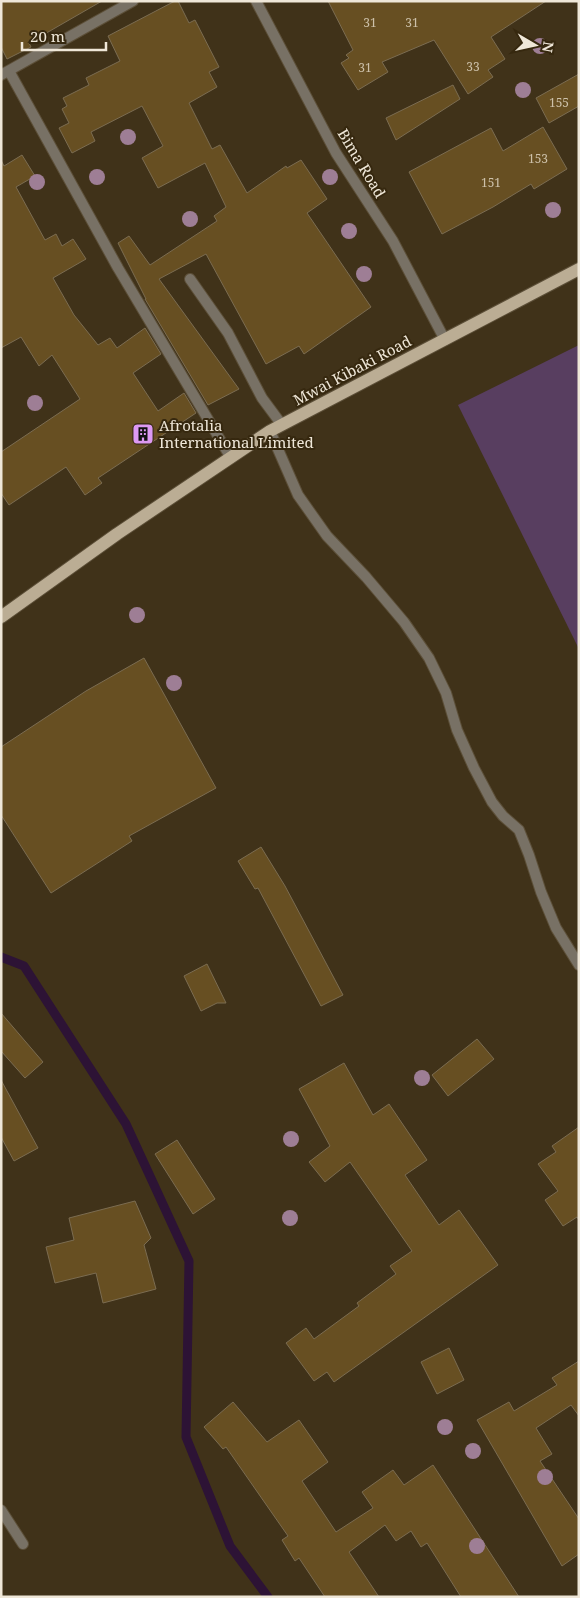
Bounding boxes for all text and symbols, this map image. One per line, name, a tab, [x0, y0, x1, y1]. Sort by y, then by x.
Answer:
house number: 31	[363, 14, 377, 31]
house number: 31	[405, 14, 419, 31]
scale bar	[22, 20, 106, 52]
north arrow	[510, 20, 560, 70]
text: 20 m	[30, 26, 65, 46]
text: N	[538, 40, 559, 54]
house number: 33	[466, 58, 480, 75]
house number: 31	[358, 59, 372, 76]
house number: 155	[549, 94, 569, 111]
street label: Bima Road	[334, 125, 390, 201]
house number: 153	[528, 150, 548, 167]
house number: 151	[481, 174, 501, 191]
street label: Mwai Kibaki Road	[290, 330, 414, 410]
place label: Afrotalia International Limited	[159, 415, 314, 452]
building icon: Afrotalia International Limited	[131, 422, 155, 446]

